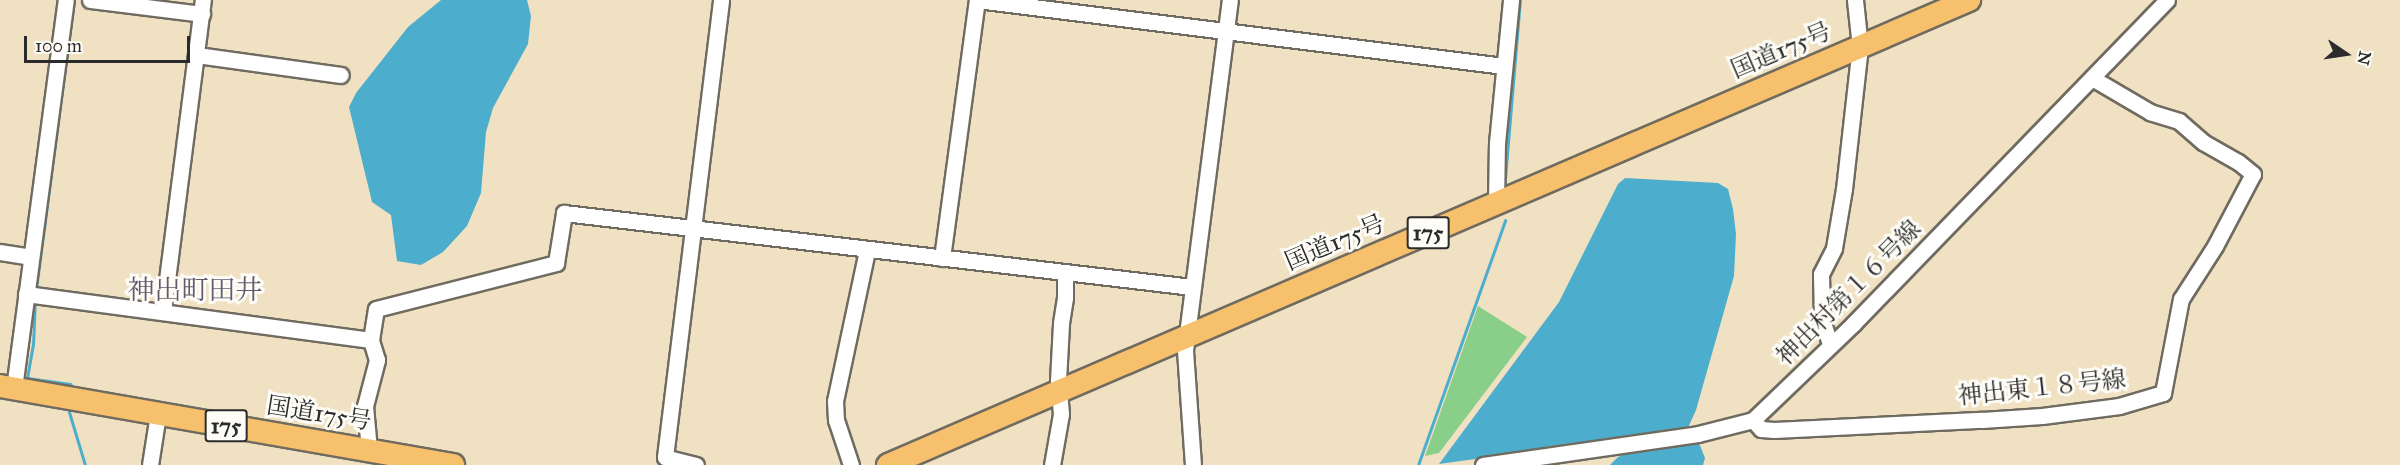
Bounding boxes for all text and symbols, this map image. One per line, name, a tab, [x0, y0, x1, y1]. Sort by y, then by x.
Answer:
street label: 国道175号	[1727, 17, 1835, 85]
scale bar	[27, 24, 194, 62]
north arrow	[2316, 24, 2376, 84]
text: 100 m	[35, 35, 82, 57]
text: N	[2353, 49, 2375, 67]
street label: 国道175号	[1281, 209, 1389, 277]
road number: 175	[1406, 214, 1450, 252]
street label: 神出村第１６号線	[1771, 215, 1927, 371]
district label: 神出町田井	[128, 274, 262, 306]
street label: 神出東１８号線	[1957, 365, 2127, 411]
street label: 国道175号	[265, 392, 373, 436]
road number: 175	[204, 407, 248, 445]

